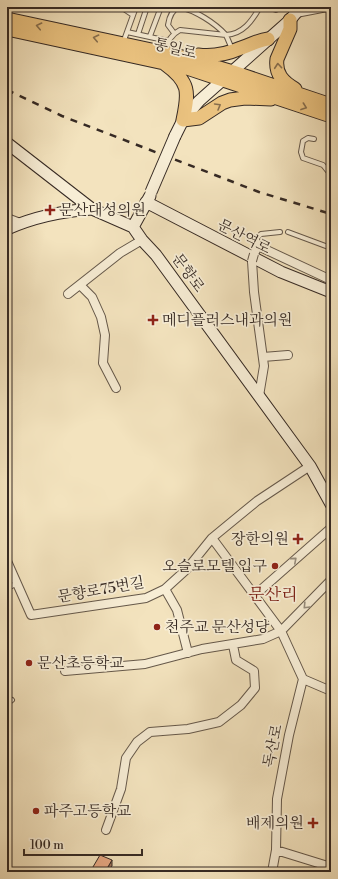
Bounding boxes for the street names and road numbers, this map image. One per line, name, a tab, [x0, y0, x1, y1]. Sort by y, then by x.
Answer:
street label: 통일로	[152, 35, 199, 64]
street label: 문산역로	[214, 215, 275, 259]
street label: 문향로	[168, 250, 209, 297]
street label: 문향로75번길	[56, 573, 146, 607]
street label: 독산로	[259, 722, 287, 769]

